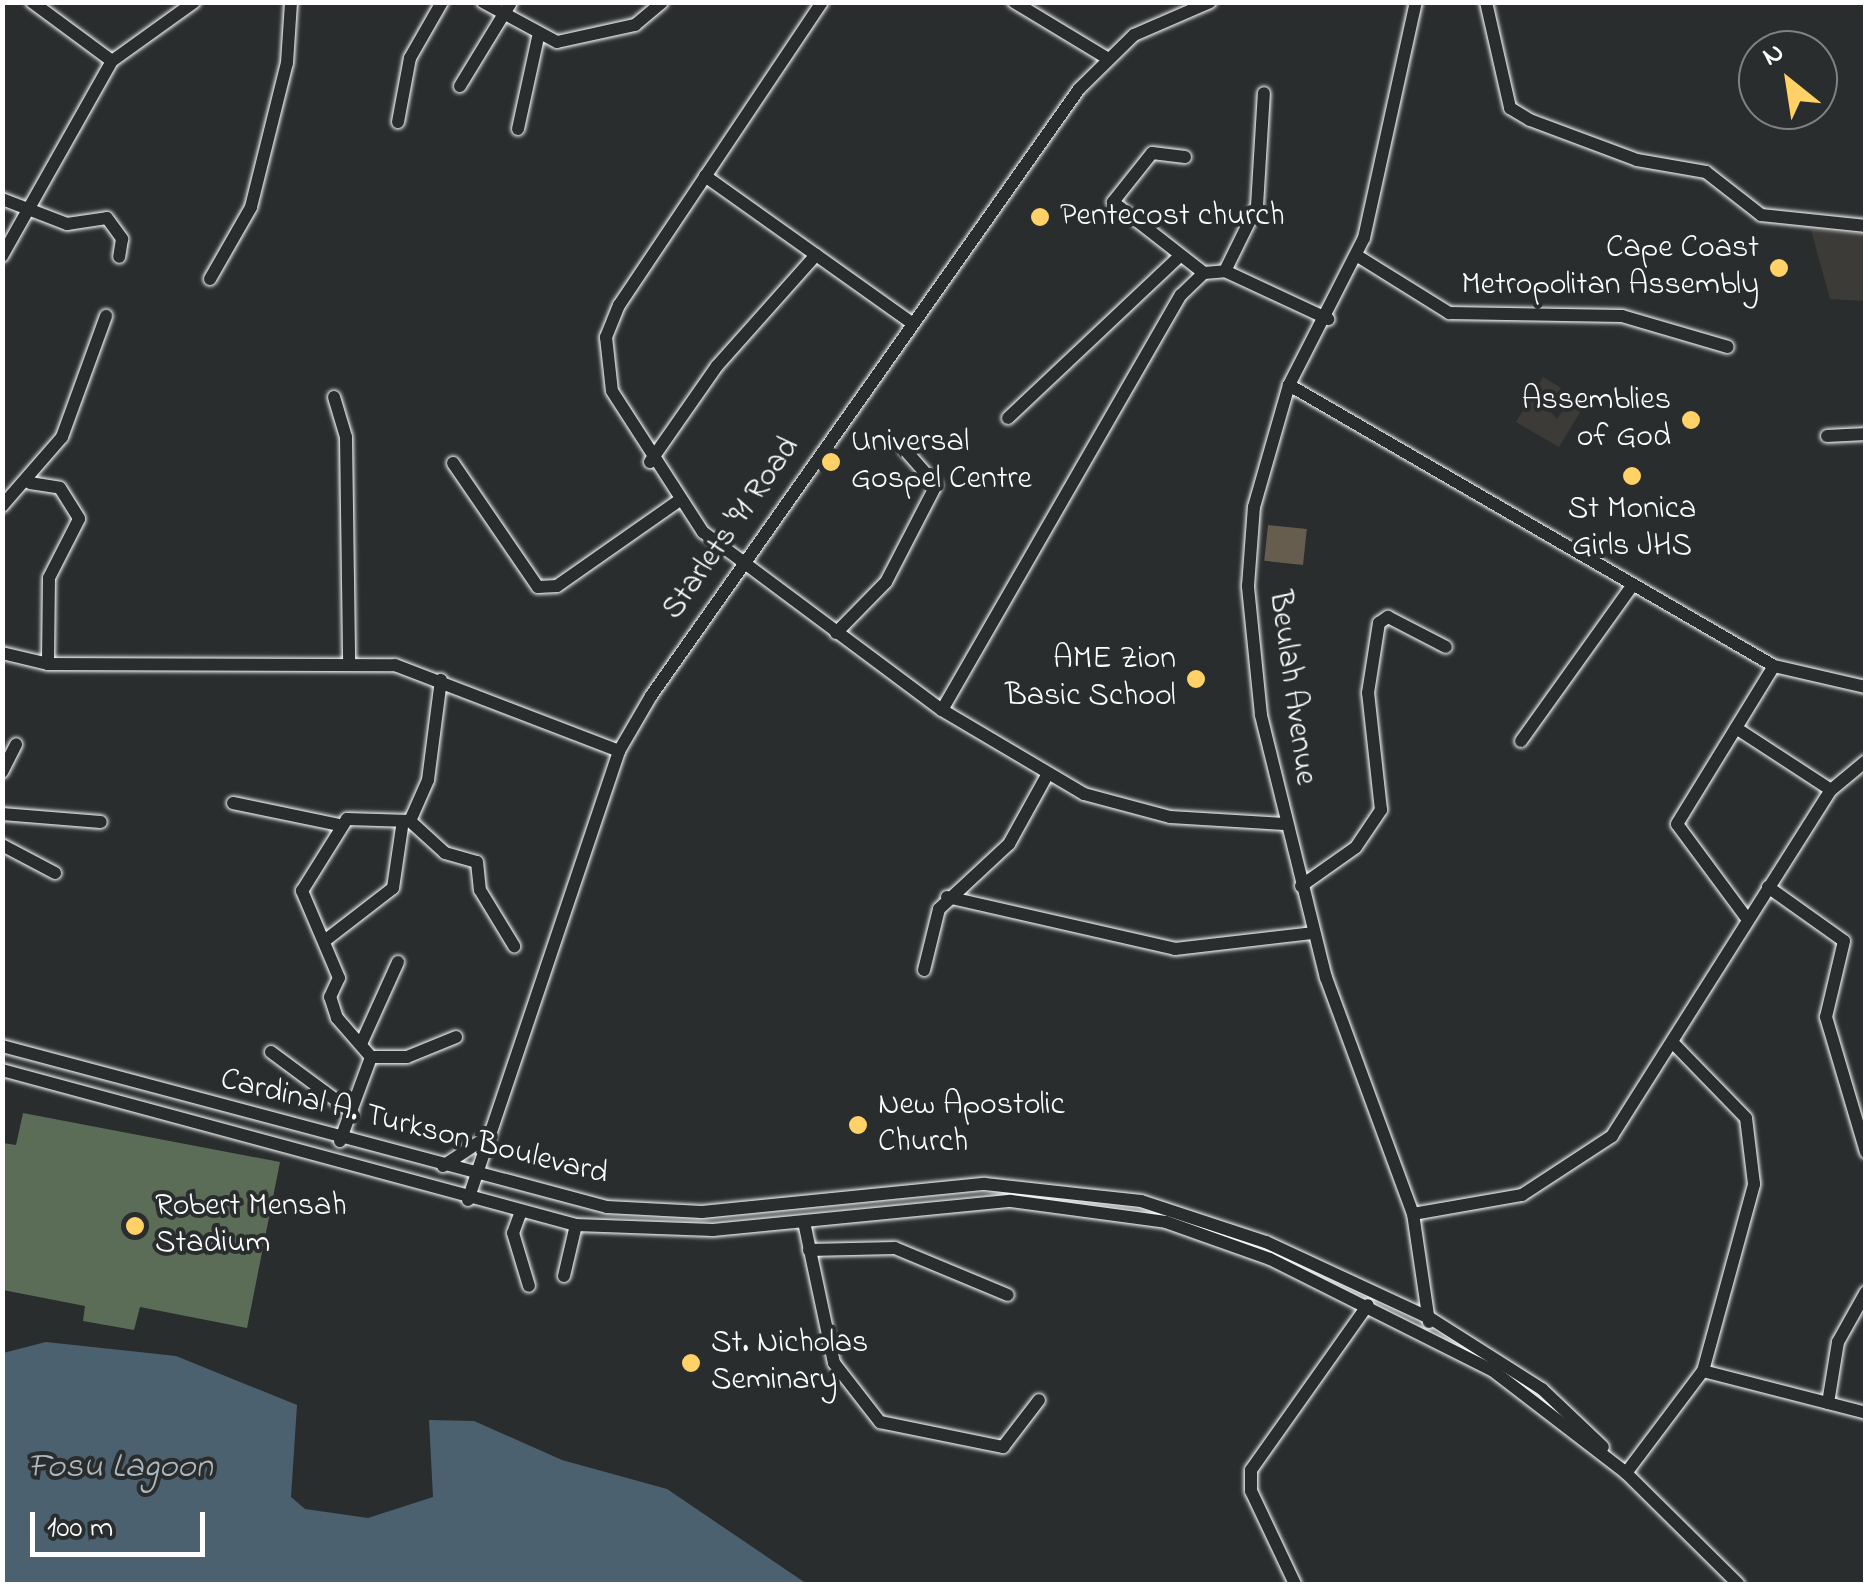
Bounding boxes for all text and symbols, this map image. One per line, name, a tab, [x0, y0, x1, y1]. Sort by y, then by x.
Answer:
north arrow	[1738, 30, 1838, 130]
text: N	[1755, 33, 1792, 78]
place label: Pentecost church	[1060, 198, 1285, 236]
marker: Pentecost church	[1029, 206, 1051, 228]
place label: Cape Coast Metropolitan Assembly	[1461, 231, 1759, 306]
marker: Cape Coast Metropolitan Assembly	[1768, 257, 1790, 279]
place label: Assemblies of God	[1522, 383, 1671, 458]
marker: Assemblies of God	[1680, 409, 1702, 431]
place label: Universal Gospel Centre	[851, 425, 1032, 500]
street label: Starlets '91 Road	[655, 430, 809, 628]
marker: Universal Gospel Centre	[820, 451, 842, 473]
marker: St Monica Girls JHS	[1621, 465, 1643, 487]
place label: St Monica Girls JHS	[1568, 492, 1696, 567]
street label: Beulah Avenue	[1258, 588, 1324, 788]
place label: AME Zion Basic School	[1005, 642, 1176, 717]
marker: AME Zion Basic School	[1185, 668, 1207, 690]
street label: Cardinal A. Turkson Boulevard	[216, 1061, 612, 1195]
place label: New Apostolic Church	[878, 1088, 1065, 1163]
marker: New Apostolic Church	[847, 1114, 869, 1136]
place label: Robert Mensah Stadium	[155, 1189, 347, 1264]
marker: Robert Mensah Stadium	[124, 1215, 146, 1237]
place label: St. Nicholas Seminary	[711, 1326, 868, 1401]
marker: St. Nicholas Seminary	[680, 1352, 702, 1374]
water label: Fosu Lagoon	[27, 1447, 213, 1489]
scale bar	[35, 1492, 210, 1554]
text: 100 m	[47, 1507, 113, 1551]

